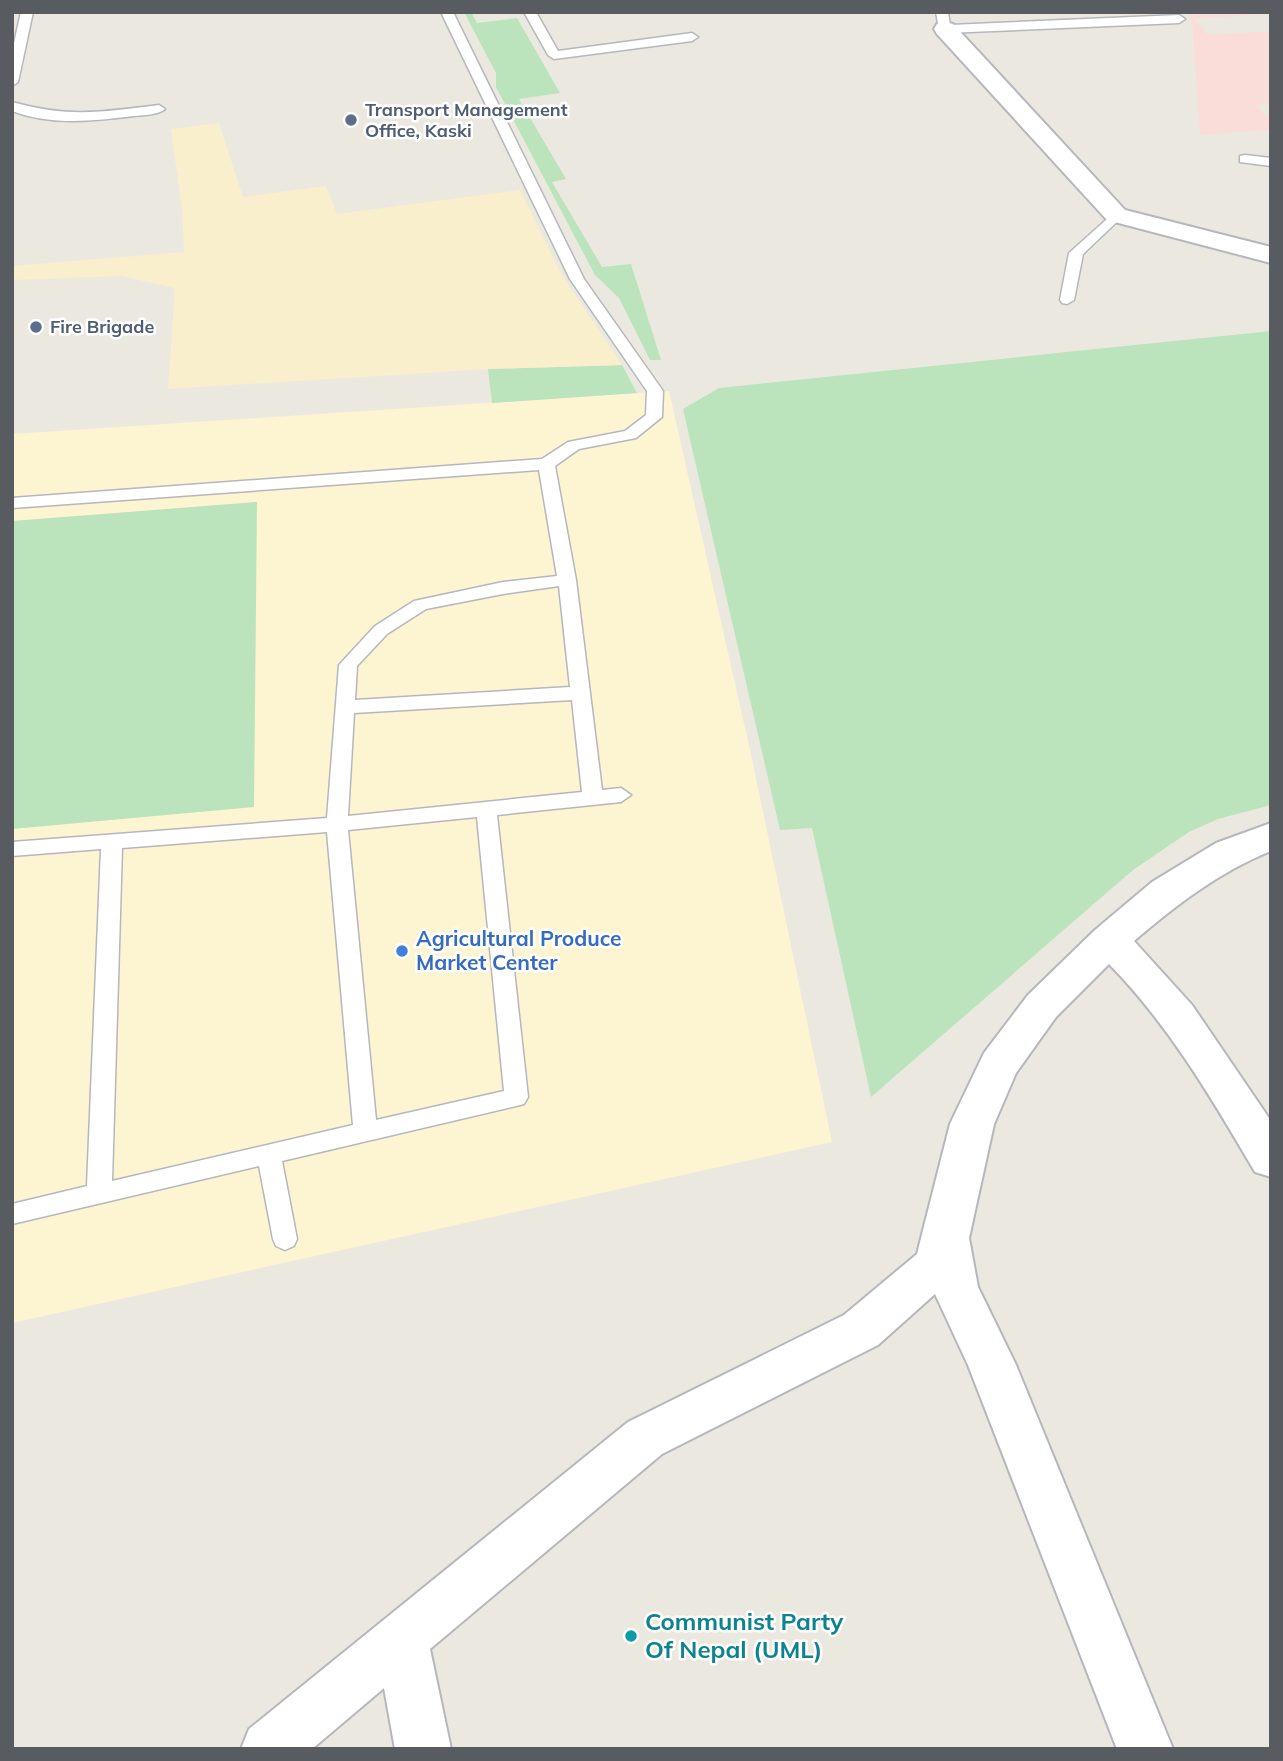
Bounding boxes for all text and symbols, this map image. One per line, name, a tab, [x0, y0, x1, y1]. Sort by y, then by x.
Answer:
place label: Transport Management Office, Kaski	[365, 98, 568, 142]
marker: Transport Management Office, Kaski	[343, 112, 359, 128]
place label: Fire Brigade	[50, 315, 154, 338]
marker: Fire Brigade	[28, 319, 44, 335]
place label: Agricultural Produce Market Center	[416, 925, 622, 975]
marker: Agricultural Produce Market Center	[394, 943, 410, 959]
place label: Communist Party Of Nepal (UML)	[645, 1606, 844, 1664]
marker: Communist Party Of Nepal (UML)	[623, 1628, 639, 1644]

